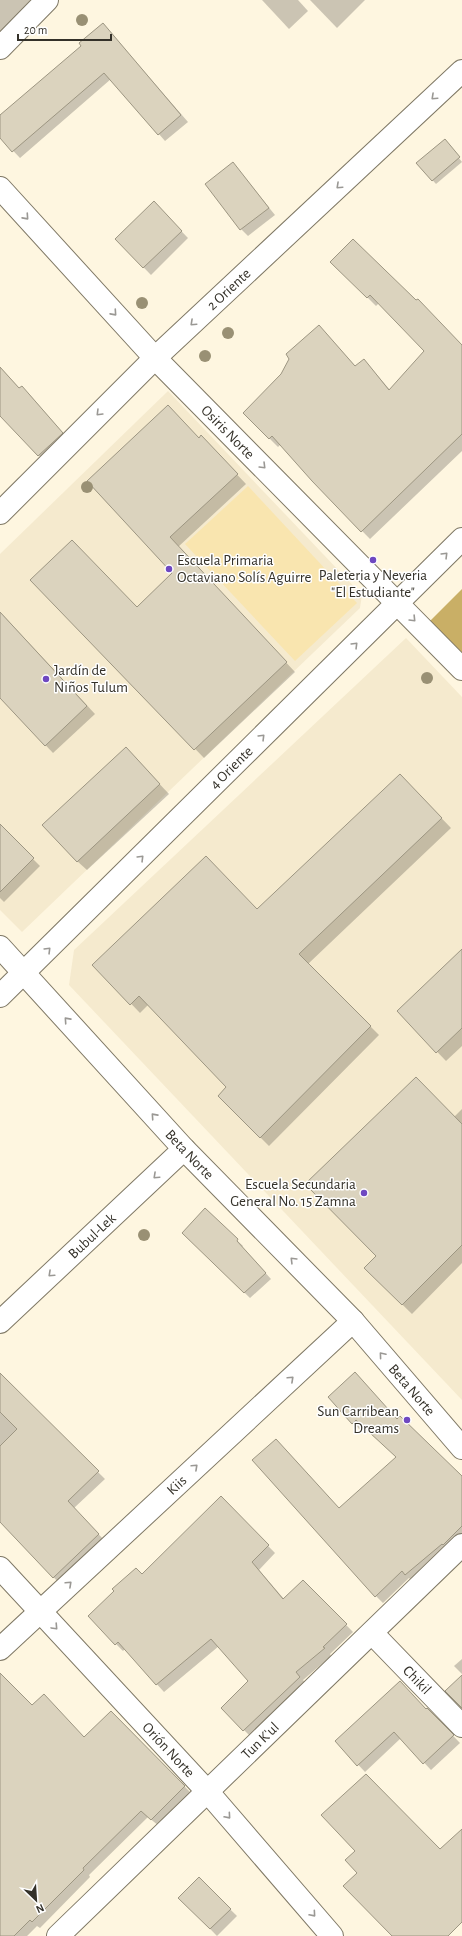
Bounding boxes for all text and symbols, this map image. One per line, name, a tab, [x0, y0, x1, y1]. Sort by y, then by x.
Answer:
scale bar	[18, 16, 111, 42]
text: 20 m	[24, 24, 47, 36]
one-way arrow	[431, 92, 438, 99]
one-way arrow	[336, 181, 343, 188]
one-way arrow	[22, 212, 29, 220]
street label: 2 Oriente	[204, 266, 254, 313]
one-way arrow	[109, 308, 117, 316]
one-way arrow	[190, 318, 197, 325]
street label: Osiris Norte	[198, 403, 257, 462]
one-way arrow	[97, 408, 104, 416]
one-way arrow	[258, 461, 266, 469]
one-way arrow	[440, 552, 448, 560]
place label: Escuela Primaria Octaviano Solís Aguirre	[177, 553, 312, 585]
marker: Paleteria y Neveria "El Estudiante"	[368, 555, 378, 565]
marker: Escuela Primaria Octaviano Solís Aguirre	[164, 564, 174, 574]
place label: Paleteria y Neveria "El Estudiante"	[319, 568, 427, 600]
one-way arrow	[408, 614, 415, 621]
one-way arrow	[350, 642, 357, 650]
place label: Jardín de Niños Tulum	[54, 663, 128, 695]
marker: Jardín de Niños Tulum	[41, 674, 51, 684]
one-way arrow	[257, 734, 265, 742]
street label: 4 Oriente	[207, 743, 256, 792]
one-way arrow	[136, 855, 143, 863]
one-way arrow	[43, 947, 51, 955]
one-way arrow	[64, 1017, 72, 1025]
one-way arrow	[152, 1113, 159, 1121]
street label: Beta Norte	[162, 1127, 216, 1183]
one-way arrow	[153, 1171, 161, 1179]
place label: Escuela Secundaria General No. 15 Zamna	[230, 1177, 356, 1209]
marker: Escuela Secundaria General No. 15 Zamna	[359, 1188, 369, 1198]
street label: Bubul-Lek	[66, 1210, 119, 1262]
one-way arrow	[290, 1257, 298, 1265]
one-way arrow	[48, 1270, 56, 1277]
one-way arrow	[380, 1352, 387, 1359]
street label: Beta Norte	[386, 1361, 438, 1419]
one-way arrow	[286, 1376, 294, 1383]
place label: Sun Carribean Dreams	[317, 1404, 399, 1436]
marker: Sun Carribean Dreams	[402, 1415, 412, 1425]
one-way arrow	[190, 1464, 198, 1472]
street label: Kiis	[164, 1473, 190, 1498]
one-way arrow	[64, 1581, 72, 1588]
one-way arrow	[50, 1623, 57, 1630]
street label: Chikil	[400, 1663, 434, 1697]
street label: Orión Norte	[139, 1720, 197, 1781]
street label: Tun K'ul	[239, 1720, 282, 1762]
one-way arrow	[224, 1811, 231, 1818]
north arrow	[16, 1880, 56, 1920]
text: N	[34, 1902, 46, 1915]
one-way arrow	[309, 1910, 316, 1917]

